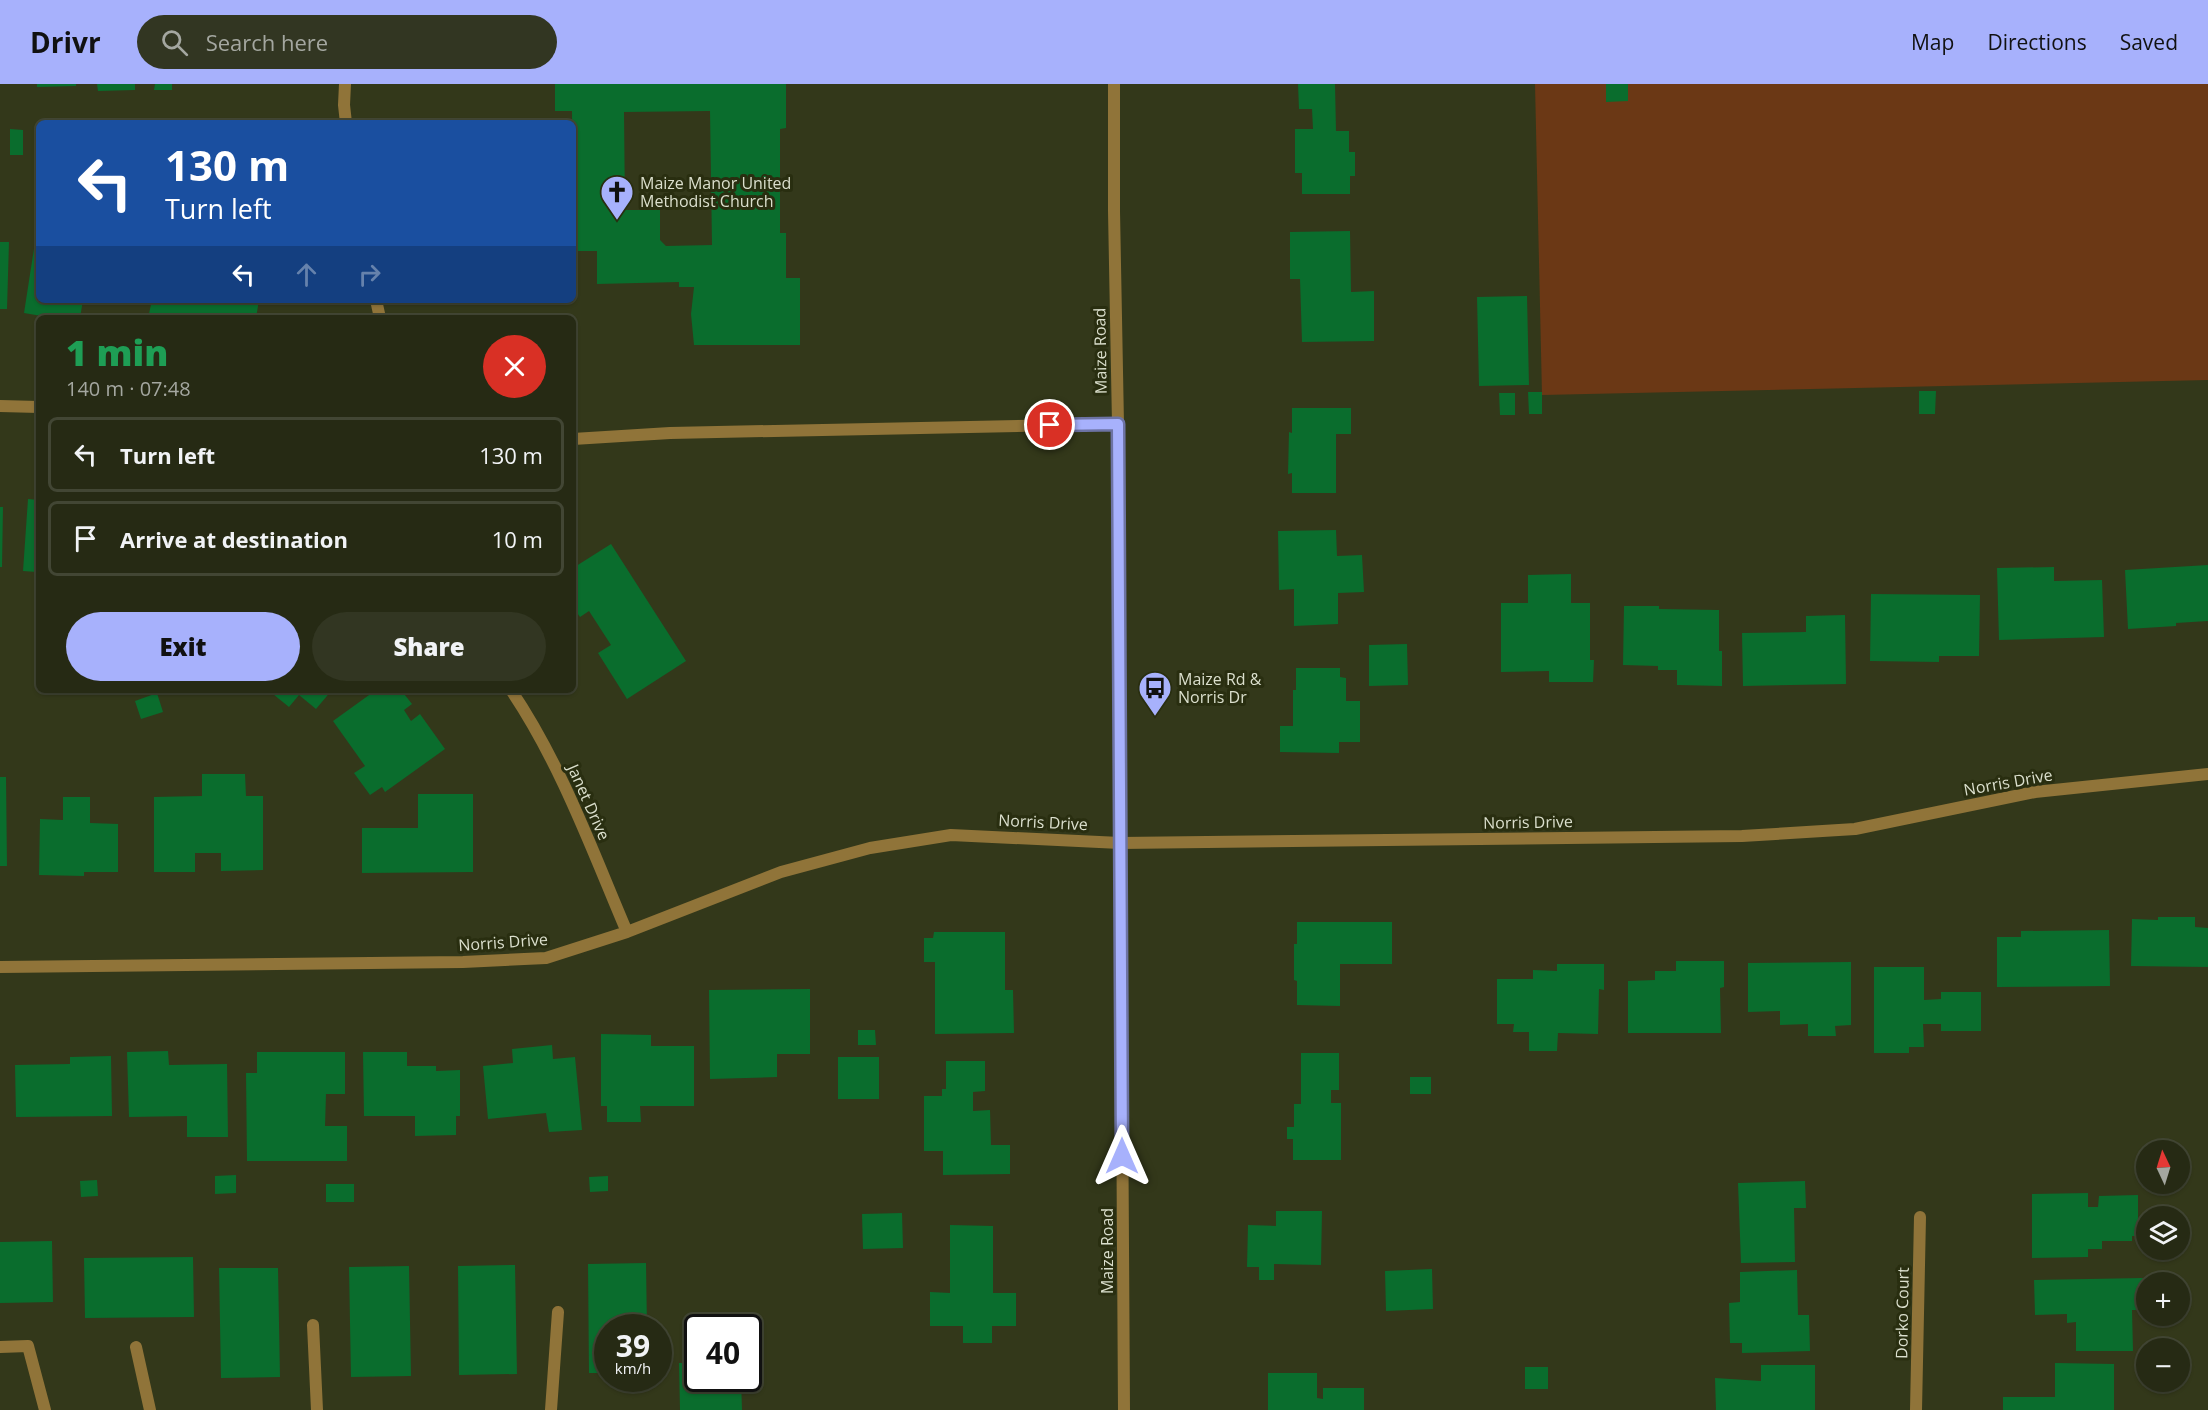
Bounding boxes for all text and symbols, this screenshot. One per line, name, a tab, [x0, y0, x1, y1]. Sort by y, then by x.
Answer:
search box	[137, 15, 557, 69]
text: Drivr	[30, 23, 101, 61]
icon: search	[158, 26, 191, 59]
text: Search here	[206, 27, 328, 57]
text: Map	[1911, 28, 1954, 56]
text: Directions	[1987, 28, 2087, 56]
text: Saved	[2120, 28, 2178, 56]
text: 130 m	[165, 136, 289, 193]
icon: left	[66, 144, 144, 222]
place label: Maize Manor United Methodist Church	[640, 172, 791, 212]
church icon: Maize Manor United Methodist Church	[599, 174, 635, 221]
text: Turn left	[165, 190, 272, 227]
icon: left	[227, 258, 260, 291]
icon: ahead	[290, 258, 323, 291]
icon: right	[353, 258, 386, 291]
street label: Maize Road	[1088, 308, 1112, 394]
text: 1 min	[66, 328, 168, 377]
button: close	[483, 335, 546, 398]
text: 140 m · 07:48	[66, 375, 191, 402]
pin	[1024, 399, 1075, 450]
icon: arrive	[1033, 408, 1066, 441]
icon: left	[69, 438, 102, 471]
text: Turn left	[120, 440, 215, 470]
text: 130 m	[479, 440, 543, 470]
icon: arrive	[69, 522, 102, 555]
text: Arrive at destination	[120, 524, 348, 554]
text: 10 m	[492, 524, 543, 554]
button: Exit	[66, 612, 300, 681]
button: Share	[312, 612, 546, 681]
place label: Maize Rd & Norris Dr	[1178, 668, 1262, 708]
bus stop icon: Maize Rd & Norris Dr	[1137, 670, 1173, 717]
street label: Janet Drive	[562, 759, 616, 843]
street label: Norris Drive	[1962, 763, 2054, 801]
street label: Norris Drive	[998, 809, 1088, 835]
street label: Norris Drive	[1483, 810, 1573, 834]
street label: Norris Drive	[457, 928, 549, 956]
position arrow	[1090, 1124, 1154, 1188]
north arrow	[2136, 1140, 2190, 1194]
map controls	[2136, 1140, 2190, 1392]
button: layers	[2136, 1206, 2190, 1260]
street label: Maize Road	[1096, 1208, 1118, 1294]
street label: Dorko Court	[1890, 1267, 1914, 1359]
button: +	[2136, 1272, 2190, 1326]
speed limit sign: 40	[684, 1314, 762, 1392]
text: 39	[616, 1325, 650, 1366]
button: −	[2136, 1338, 2190, 1392]
text: km/h	[615, 1358, 651, 1378]

